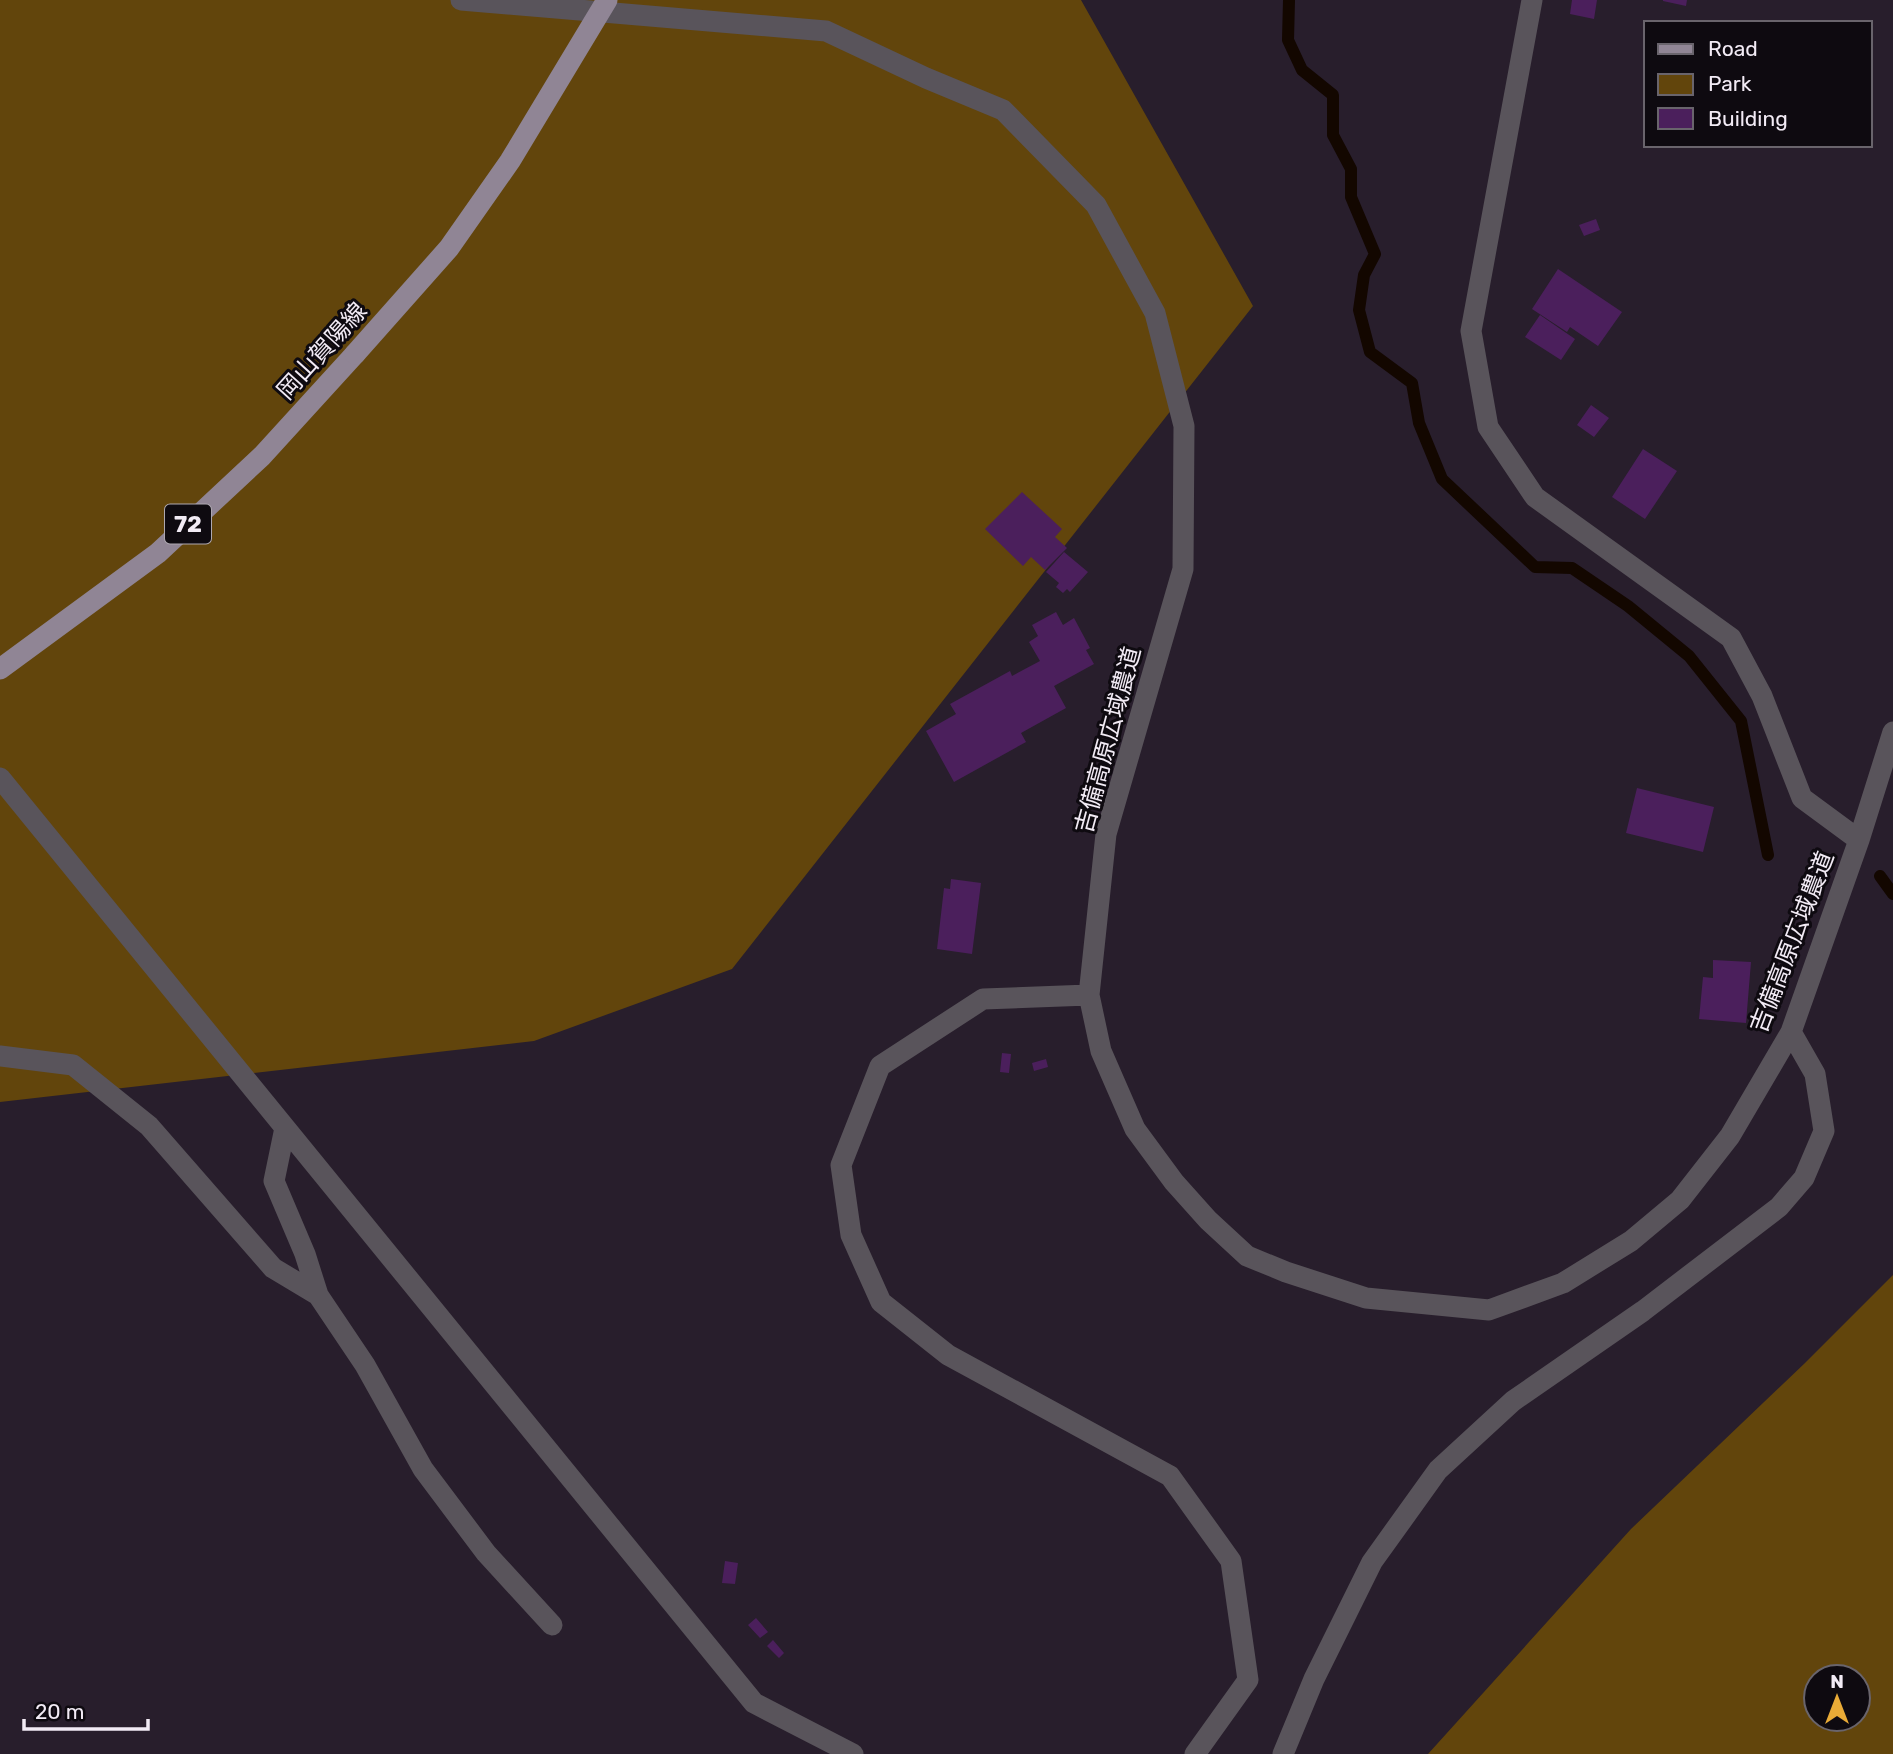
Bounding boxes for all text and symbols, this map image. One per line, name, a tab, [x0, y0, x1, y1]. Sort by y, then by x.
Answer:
legend	[1644, 21, 1872, 147]
text: Road	[1708, 36, 1758, 61]
text: Park	[1708, 71, 1752, 96]
text: Building	[1708, 106, 1788, 131]
street label: 岡山賀陽線	[271, 297, 373, 405]
road number: 72	[165, 504, 211, 544]
street label: 吉備高原広域農道	[1070, 644, 1146, 836]
street label: 吉備高原広域農道	[1745, 847, 1839, 1037]
north arrow	[1802, 1663, 1872, 1733]
text: N	[1830, 1670, 1844, 1693]
scale bar	[24, 1688, 149, 1732]
text: 20 m	[35, 1699, 84, 1724]

